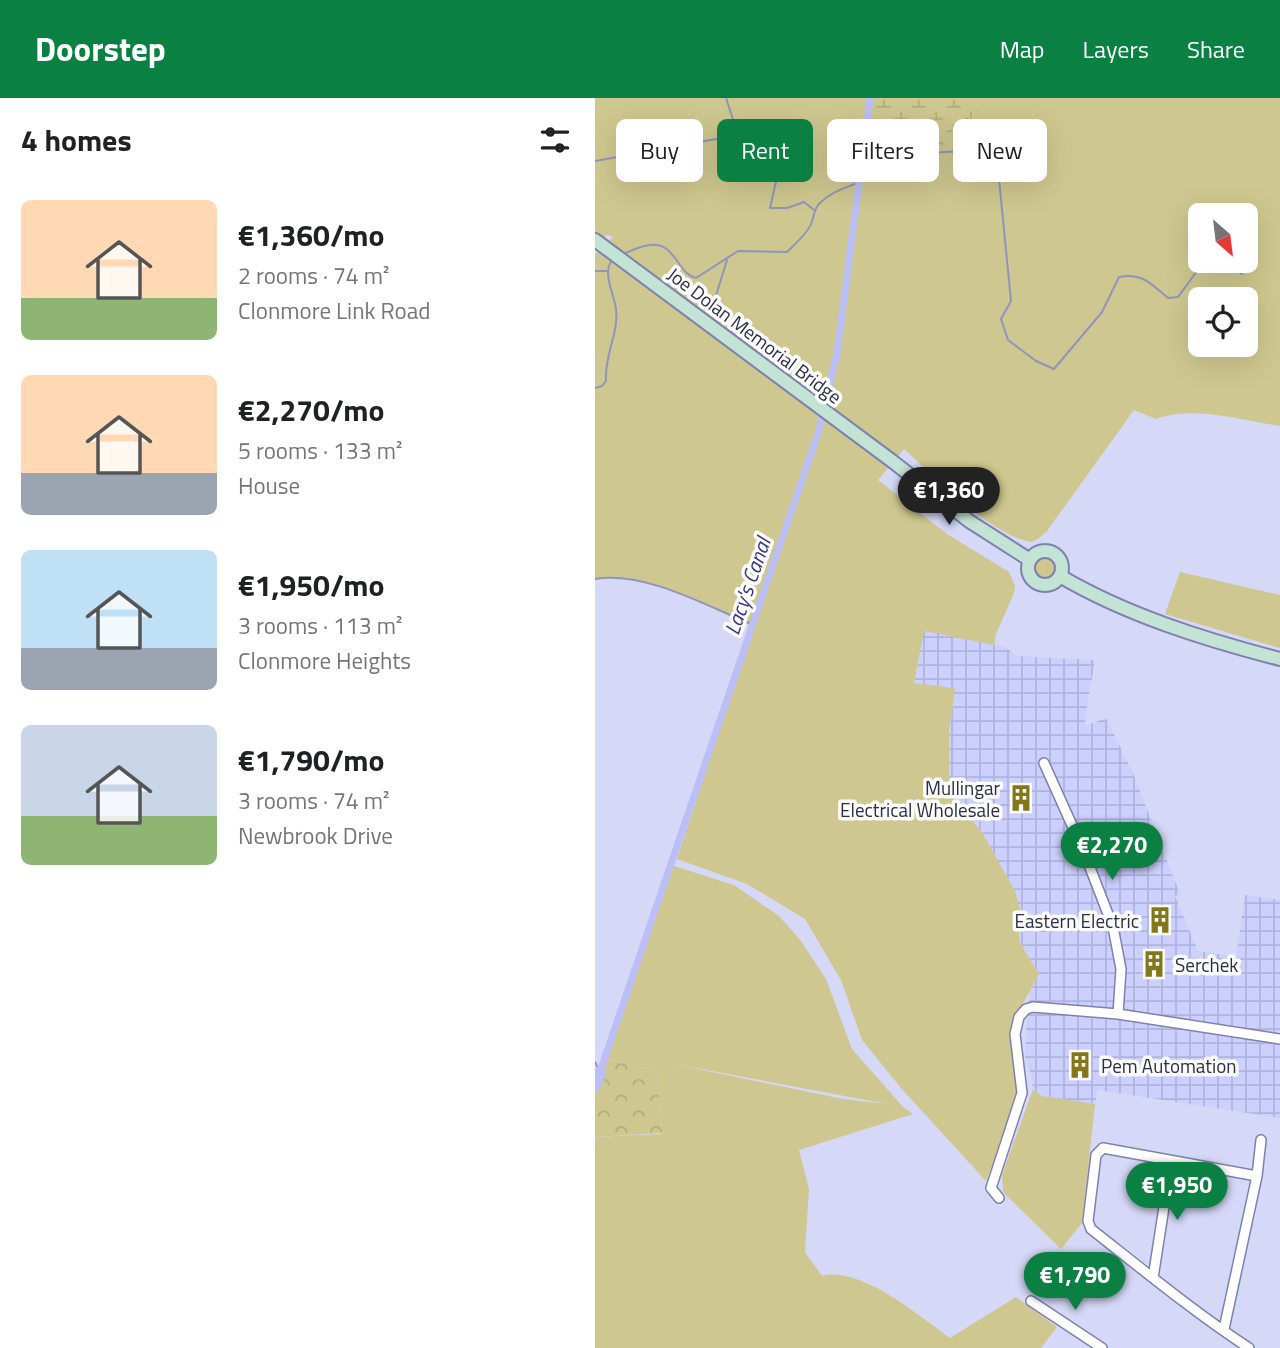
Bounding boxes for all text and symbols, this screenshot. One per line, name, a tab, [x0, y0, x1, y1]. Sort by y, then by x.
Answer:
text: Doorstep	[35, 24, 166, 74]
text: Map	[1000, 31, 1045, 67]
text: Layers	[1083, 31, 1149, 67]
text: Share	[1187, 31, 1245, 67]
text: 4 homes	[21, 117, 132, 163]
chip: Buy	[616, 119, 703, 182]
chip: Rent	[717, 119, 813, 182]
chip: Filters	[827, 119, 939, 182]
chip: New	[953, 119, 1047, 182]
icon: filters	[536, 121, 574, 159]
north arrow	[1188, 203, 1258, 273]
map controls	[1188, 203, 1258, 357]
text: €1,360/mo	[238, 212, 384, 258]
icon: home	[77, 228, 161, 312]
text: 2 rooms · 74 m²	[238, 258, 389, 293]
street label: Joe Dolan Memorial Bridge	[662, 260, 848, 410]
button: locate	[1188, 287, 1258, 357]
text: Clonmore Link Road	[238, 293, 430, 328]
text: €2,270/mo	[238, 387, 384, 433]
icon: home	[77, 403, 161, 487]
text: 5 rooms · 133 m²	[238, 433, 402, 468]
text: House	[238, 468, 300, 503]
pin: €1,360	[892, 468, 1006, 527]
text: €1,360	[914, 472, 984, 507]
water label: Lacy's Canal	[715, 531, 779, 639]
text: €1,950/mo	[238, 562, 384, 608]
icon: home	[77, 578, 161, 662]
text: 3 rooms · 113 m²	[238, 608, 402, 643]
text: Clonmore Heights	[238, 643, 411, 678]
text: €1,790/mo	[238, 737, 384, 783]
icon: home	[77, 753, 161, 837]
place label: Mullingar Electrical Wholesale	[840, 773, 1000, 824]
text: 3 rooms · 74 m²	[238, 783, 389, 818]
building icon: Mullingar Electrical Wholesale	[1006, 783, 1036, 813]
text: Newbrook Drive	[238, 818, 393, 853]
pin: €2,270	[1055, 822, 1169, 882]
text: €2,270	[1077, 827, 1147, 862]
building icon: Eastern Electric	[1145, 905, 1175, 935]
place label: Eastern Electric	[1014, 906, 1139, 935]
building icon: Serchek	[1139, 949, 1169, 979]
place label: Serchek	[1175, 950, 1238, 979]
building icon: Pem Automation	[1065, 1050, 1095, 1080]
place label: Pem Automation	[1101, 1051, 1236, 1080]
pin: €1,950	[1120, 1162, 1234, 1222]
text: €1,950	[1142, 1167, 1212, 1202]
pin: €1,790	[1018, 1252, 1132, 1312]
text: €1,790	[1040, 1257, 1110, 1292]

